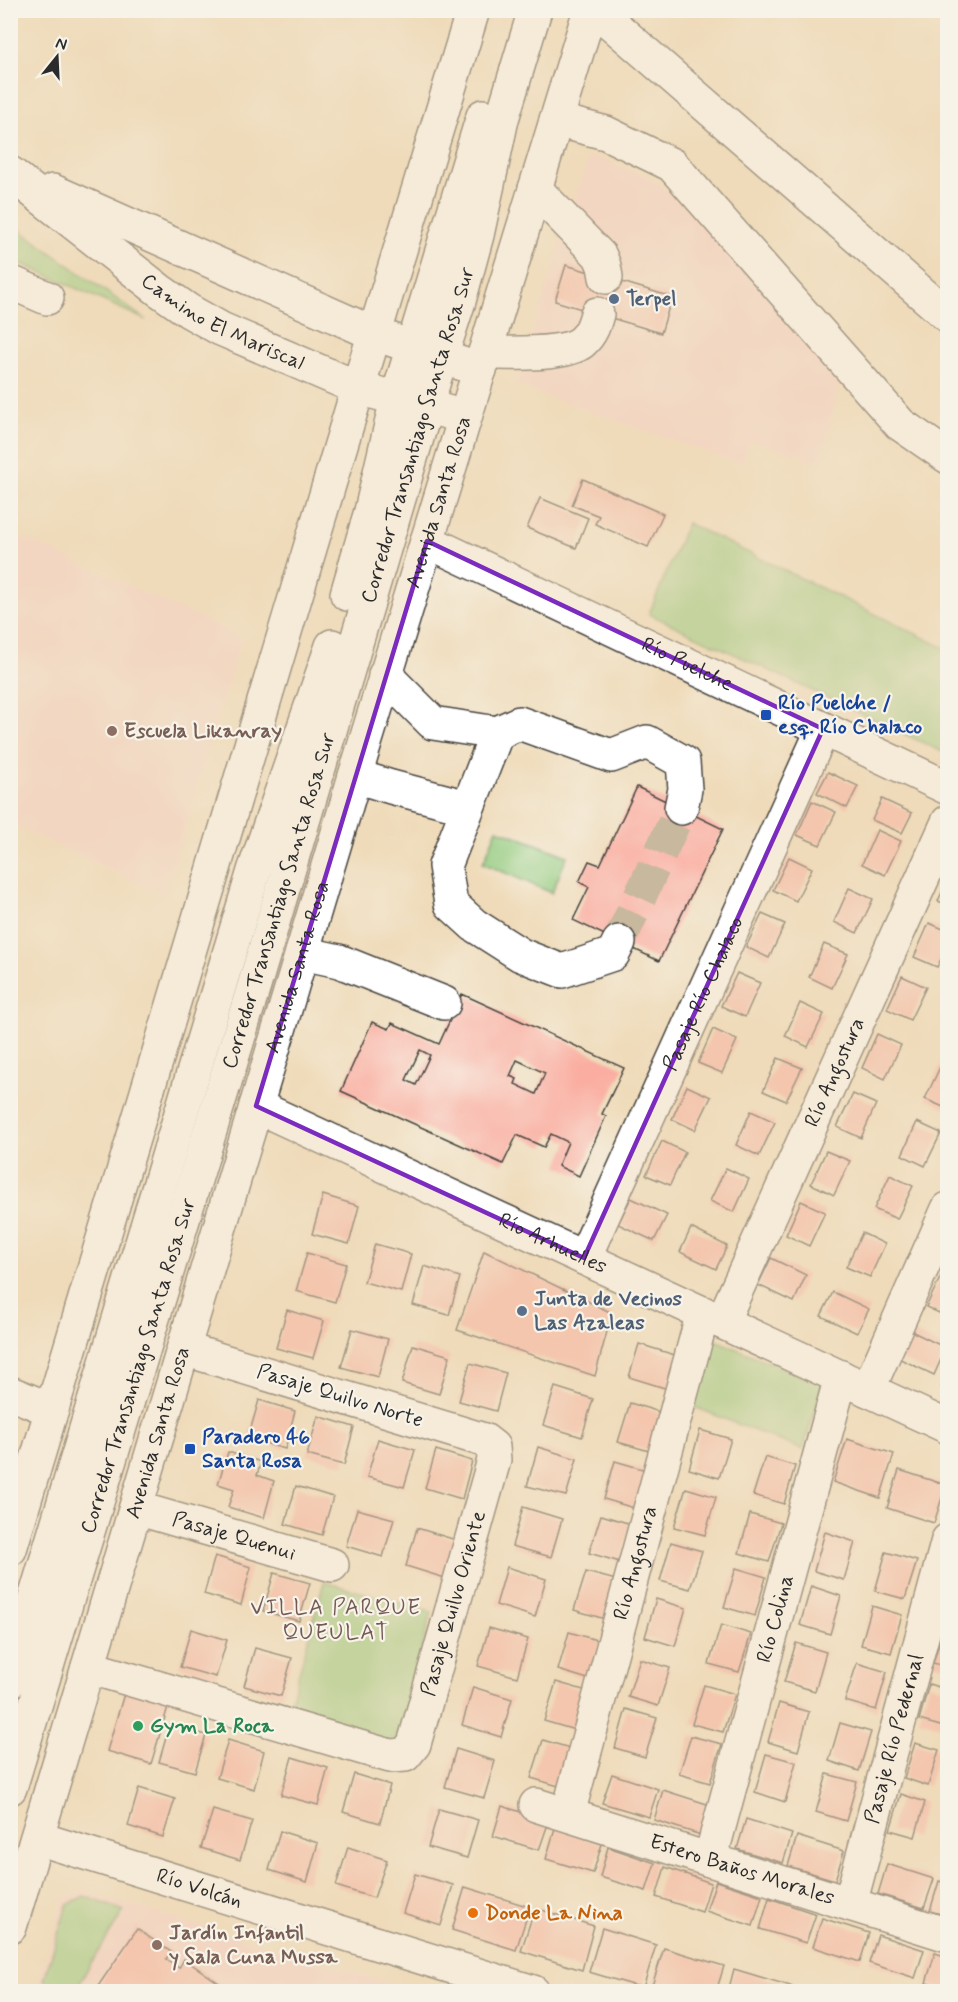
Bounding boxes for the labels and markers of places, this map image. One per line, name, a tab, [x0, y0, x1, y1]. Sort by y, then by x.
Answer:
place label: Terpel	[626, 285, 676, 313]
marker: Terpel	[607, 292, 621, 306]
place label: Río Puelche / esq. Río Chalaco	[778, 689, 922, 741]
marker: Río Puelche / esq. Río Chalaco	[759, 708, 773, 722]
place label: Escuela Likanray	[124, 717, 282, 745]
marker: Escuela Likanray	[105, 724, 119, 738]
place label: Junta de Vecinos Las Azaleas	[534, 1285, 683, 1337]
marker: Junta de Vecinos Las Azaleas	[515, 1304, 529, 1318]
place label: Paradero 46 Santa Rosa	[202, 1423, 310, 1475]
marker: Paradero 46 Santa Rosa	[183, 1442, 197, 1456]
place label: Gym La Roca	[150, 1712, 275, 1740]
marker: Gym La Roca	[131, 1719, 145, 1733]
place label: Donde La Nina	[485, 1899, 623, 1927]
marker: Donde La Nina	[466, 1906, 480, 1920]
place label: Jardín Infantil y Sala Cuna Mussa	[169, 1919, 339, 1971]
marker: Jardín Infantil y Sala Cuna Mussa	[150, 1938, 164, 1952]

